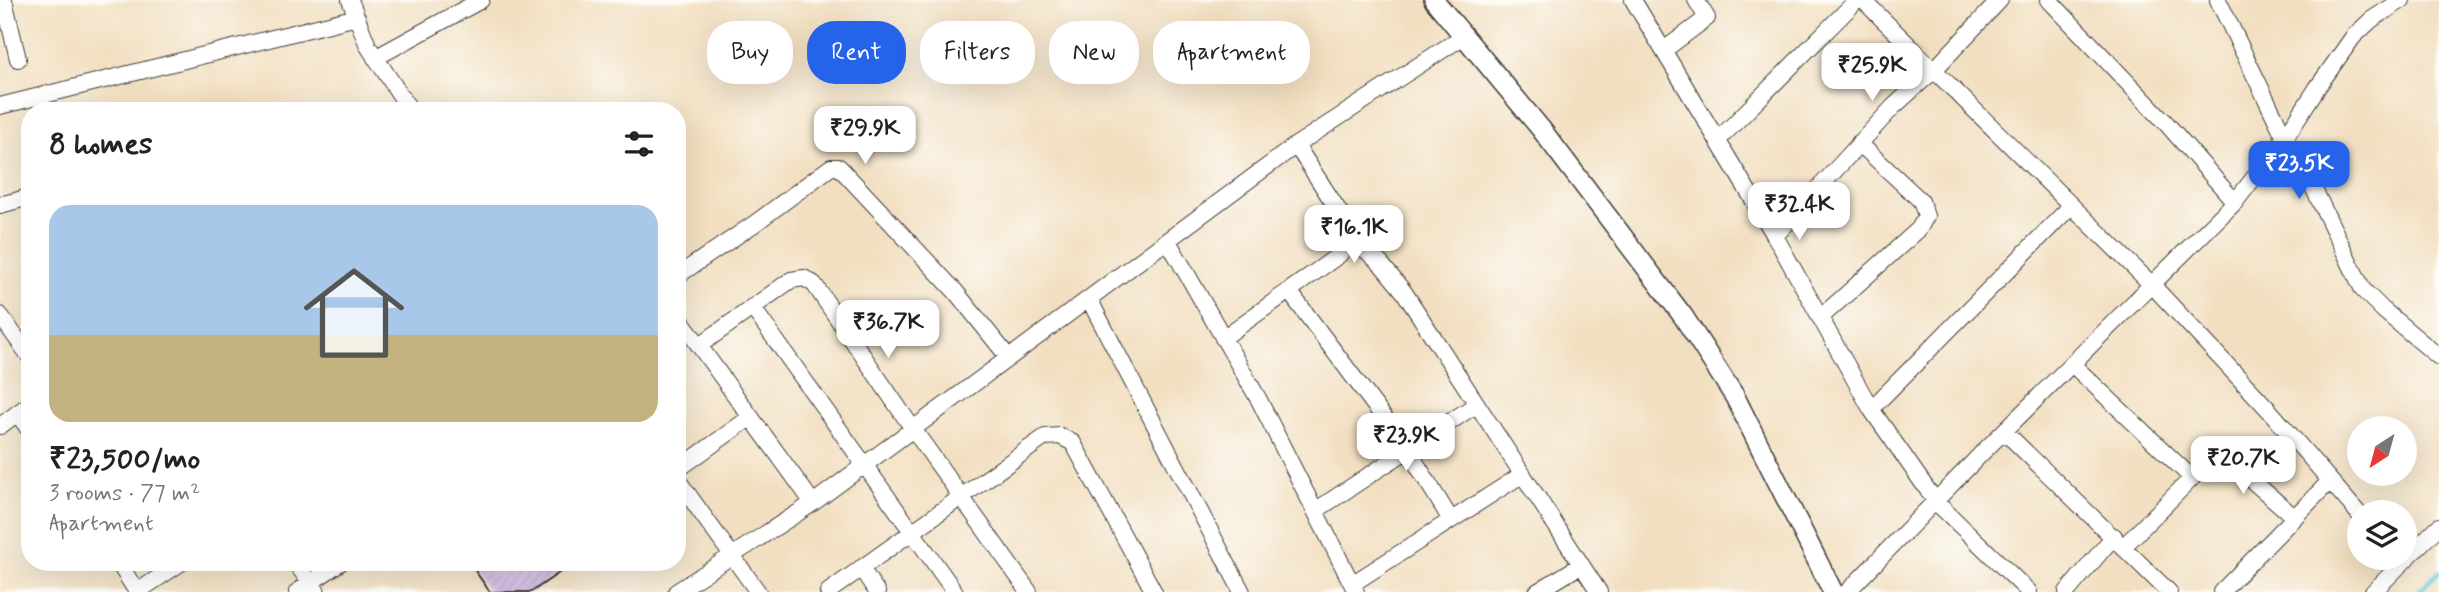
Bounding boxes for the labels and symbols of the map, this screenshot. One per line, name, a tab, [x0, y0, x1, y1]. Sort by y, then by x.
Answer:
pin: ₹25.9K	[1815, 43, 1929, 103]
pin: ₹29.9K	[808, 106, 922, 166]
pin: ₹23.5K	[2242, 142, 2356, 201]
pin: ₹32.4K	[1742, 182, 1856, 242]
pin: ₹16.1K	[1297, 205, 1411, 265]
pin: ₹36.7K	[831, 300, 945, 360]
pin: ₹23.9K	[1349, 414, 1463, 473]
north arrow	[2347, 416, 2417, 486]
pin: ₹20.7K	[2186, 436, 2300, 496]

